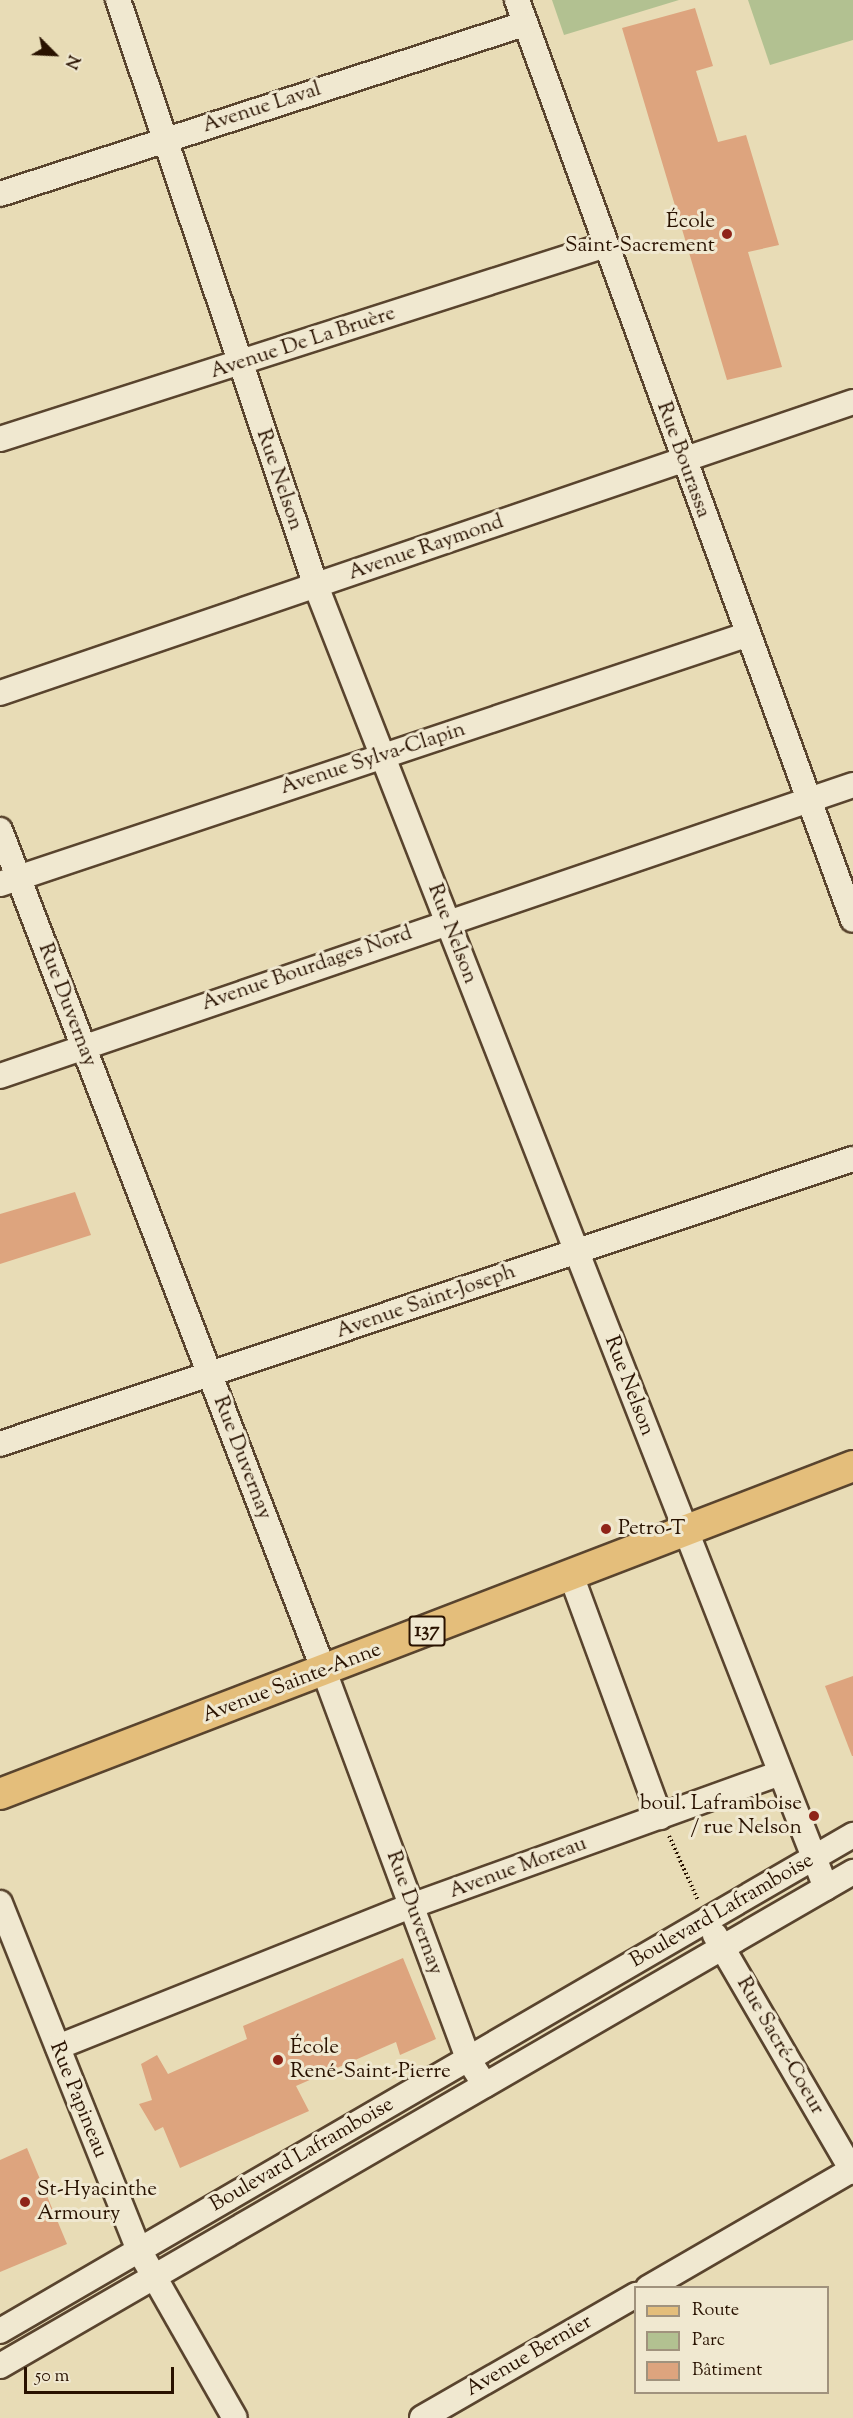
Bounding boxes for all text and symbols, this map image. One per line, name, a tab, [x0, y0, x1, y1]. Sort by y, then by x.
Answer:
north arrow	[24, 24, 84, 84]
text: N	[58, 51, 84, 72]
street label: Avenue Laval	[200, 77, 324, 139]
place label: École Saint-Sacrement	[565, 209, 715, 259]
marker: École Saint-Sacrement	[720, 227, 734, 241]
street label: Avenue De La Bruère	[207, 301, 399, 385]
street label: Rue Bourassa	[650, 399, 716, 521]
street label: Rue Nelson	[250, 426, 308, 534]
street label: Avenue Raymond	[345, 510, 507, 586]
street label: Avenue Sylva-Clapin	[277, 717, 469, 801]
street label: Rue Nelson	[421, 880, 483, 988]
street label: Avenue Bourdages Nord	[198, 921, 416, 1017]
street label: Rue Duvernay	[32, 940, 102, 1070]
street label: Avenue Saint-Joseph	[333, 1259, 519, 1345]
street label: Rue Nelson	[598, 1332, 660, 1440]
street label: Rue Duvernay	[207, 1393, 277, 1523]
place label: Petro-T	[618, 1516, 685, 1542]
marker: Petro-T	[599, 1522, 613, 1536]
road number: 137	[408, 1614, 446, 1648]
street label: Avenue Sainte-Anne	[199, 1637, 385, 1729]
place label: boul. Laframboise / rue Nelson	[640, 1791, 802, 1841]
marker: boul. Laframboise / rue Nelson	[807, 1809, 821, 1823]
street label: Avenue Moreau	[446, 1831, 590, 1905]
street label: Rue Duvernay	[380, 1848, 448, 1978]
street label: Boulevard Laframboise	[626, 1848, 818, 1974]
street label: Rue Sacré-Coeur	[730, 1973, 830, 2119]
place label: École René-Saint-Pierre	[290, 2035, 451, 2085]
street label: Rue Papineau	[43, 2038, 113, 2162]
marker: École René-Saint-Pierre	[271, 2053, 285, 2067]
street label: Boulevard Laframboise	[206, 2092, 398, 2218]
place label: St-Hyacinthe Armoury	[37, 2177, 157, 2227]
marker: St-Hyacinthe Armoury	[18, 2195, 32, 2209]
legend	[634, 2286, 829, 2394]
text: Route	[692, 2298, 739, 2324]
street label: Avenue Bernier	[461, 2310, 597, 2402]
text: Parc	[692, 2328, 725, 2354]
scale bar	[27, 2355, 177, 2393]
text: Bâtiment	[692, 2358, 762, 2384]
text: 50 m	[35, 2364, 69, 2390]

